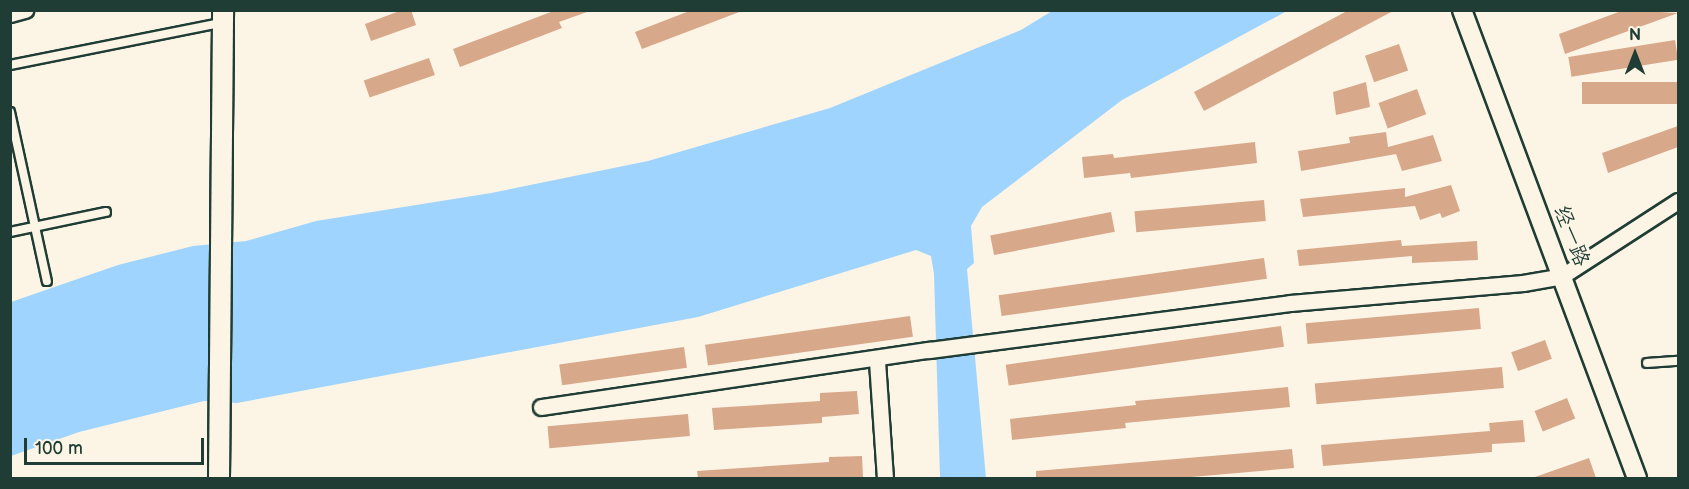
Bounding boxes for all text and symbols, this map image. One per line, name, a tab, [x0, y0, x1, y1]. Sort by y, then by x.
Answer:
north arrow	[1605, 24, 1665, 84]
text: N	[1629, 26, 1641, 45]
street label: 经一路	[1548, 202, 1594, 270]
scale bar	[27, 426, 207, 464]
text: 100 m	[35, 438, 83, 459]

